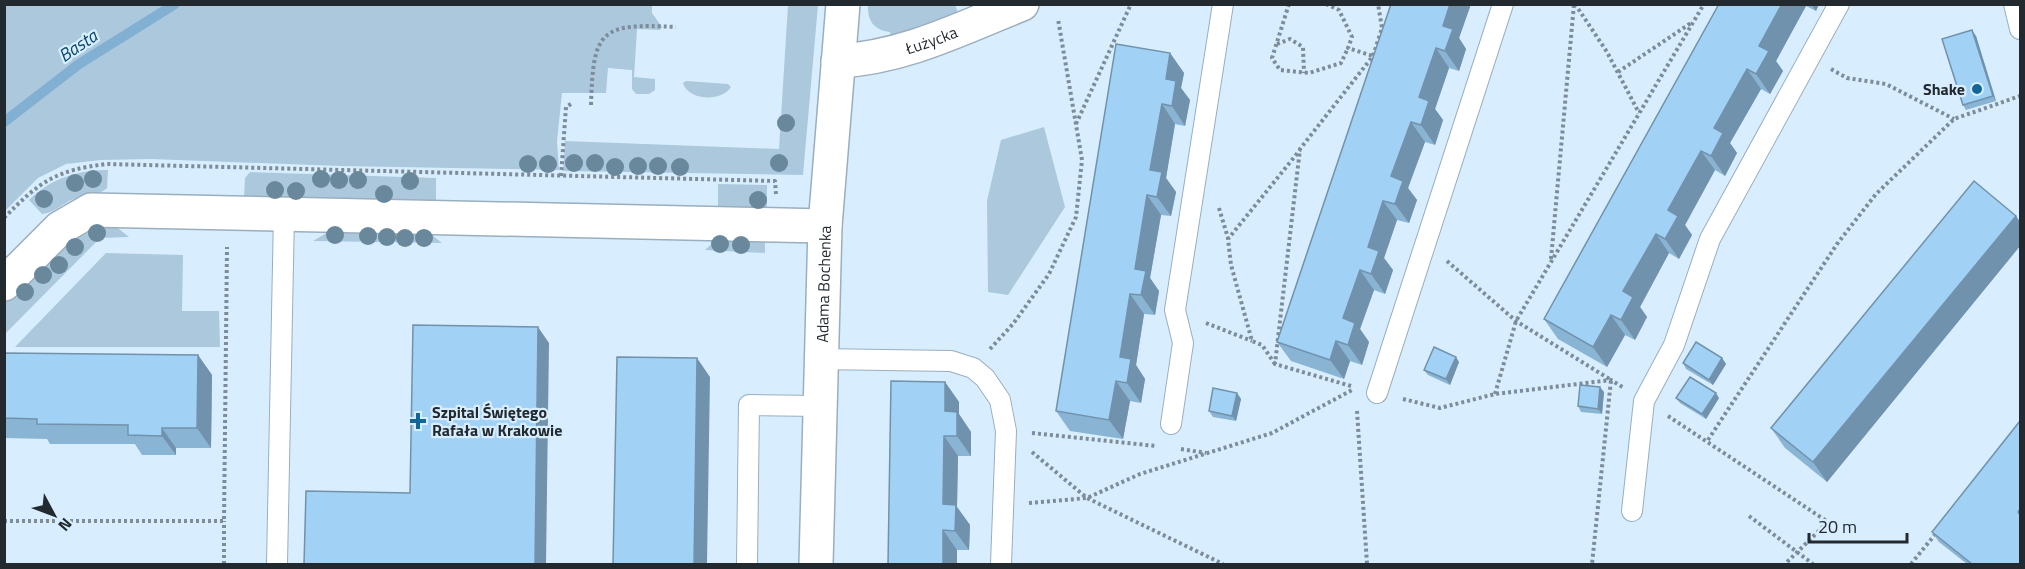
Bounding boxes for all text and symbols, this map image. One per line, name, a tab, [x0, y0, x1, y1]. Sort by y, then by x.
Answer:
street label: Łużycka	[901, 20, 961, 61]
water label: Basta	[53, 22, 103, 68]
place label: Shake	[1923, 77, 1965, 101]
marker: Shake	[1970, 82, 1984, 96]
street label: Adama Bochenka	[810, 225, 837, 343]
place label: Szpital Świętego Rafała w Krakowie	[432, 400, 562, 442]
marker: Szpital Świętego Rafała w Krakowie	[409, 412, 427, 430]
north arrow	[24, 485, 84, 545]
scale bar	[1809, 506, 1906, 544]
text: N	[53, 513, 78, 537]
text: 20 m	[1818, 513, 1857, 540]

